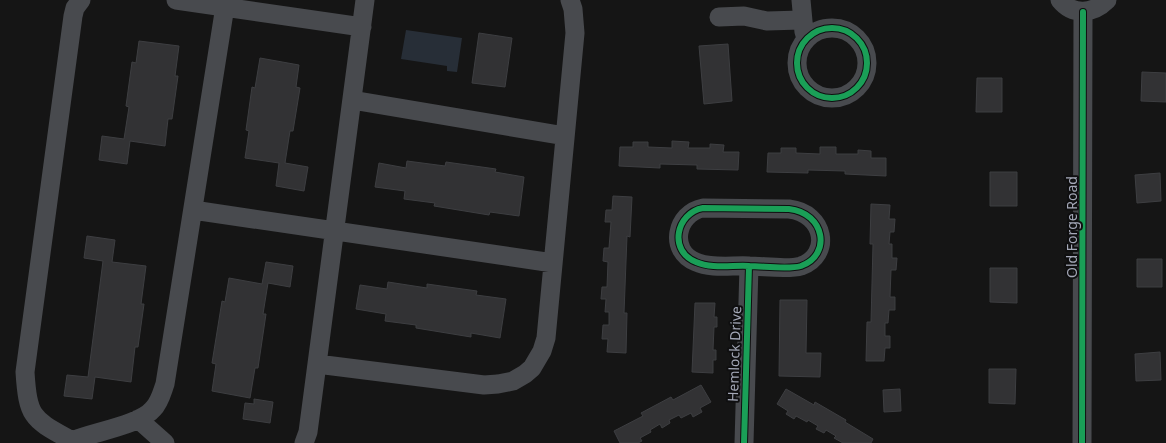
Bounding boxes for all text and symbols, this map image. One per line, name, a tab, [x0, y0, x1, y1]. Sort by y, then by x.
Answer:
street label: Old Forge Road	[1062, 176, 1081, 278]
street label: Hemlock Drive	[723, 306, 745, 402]

